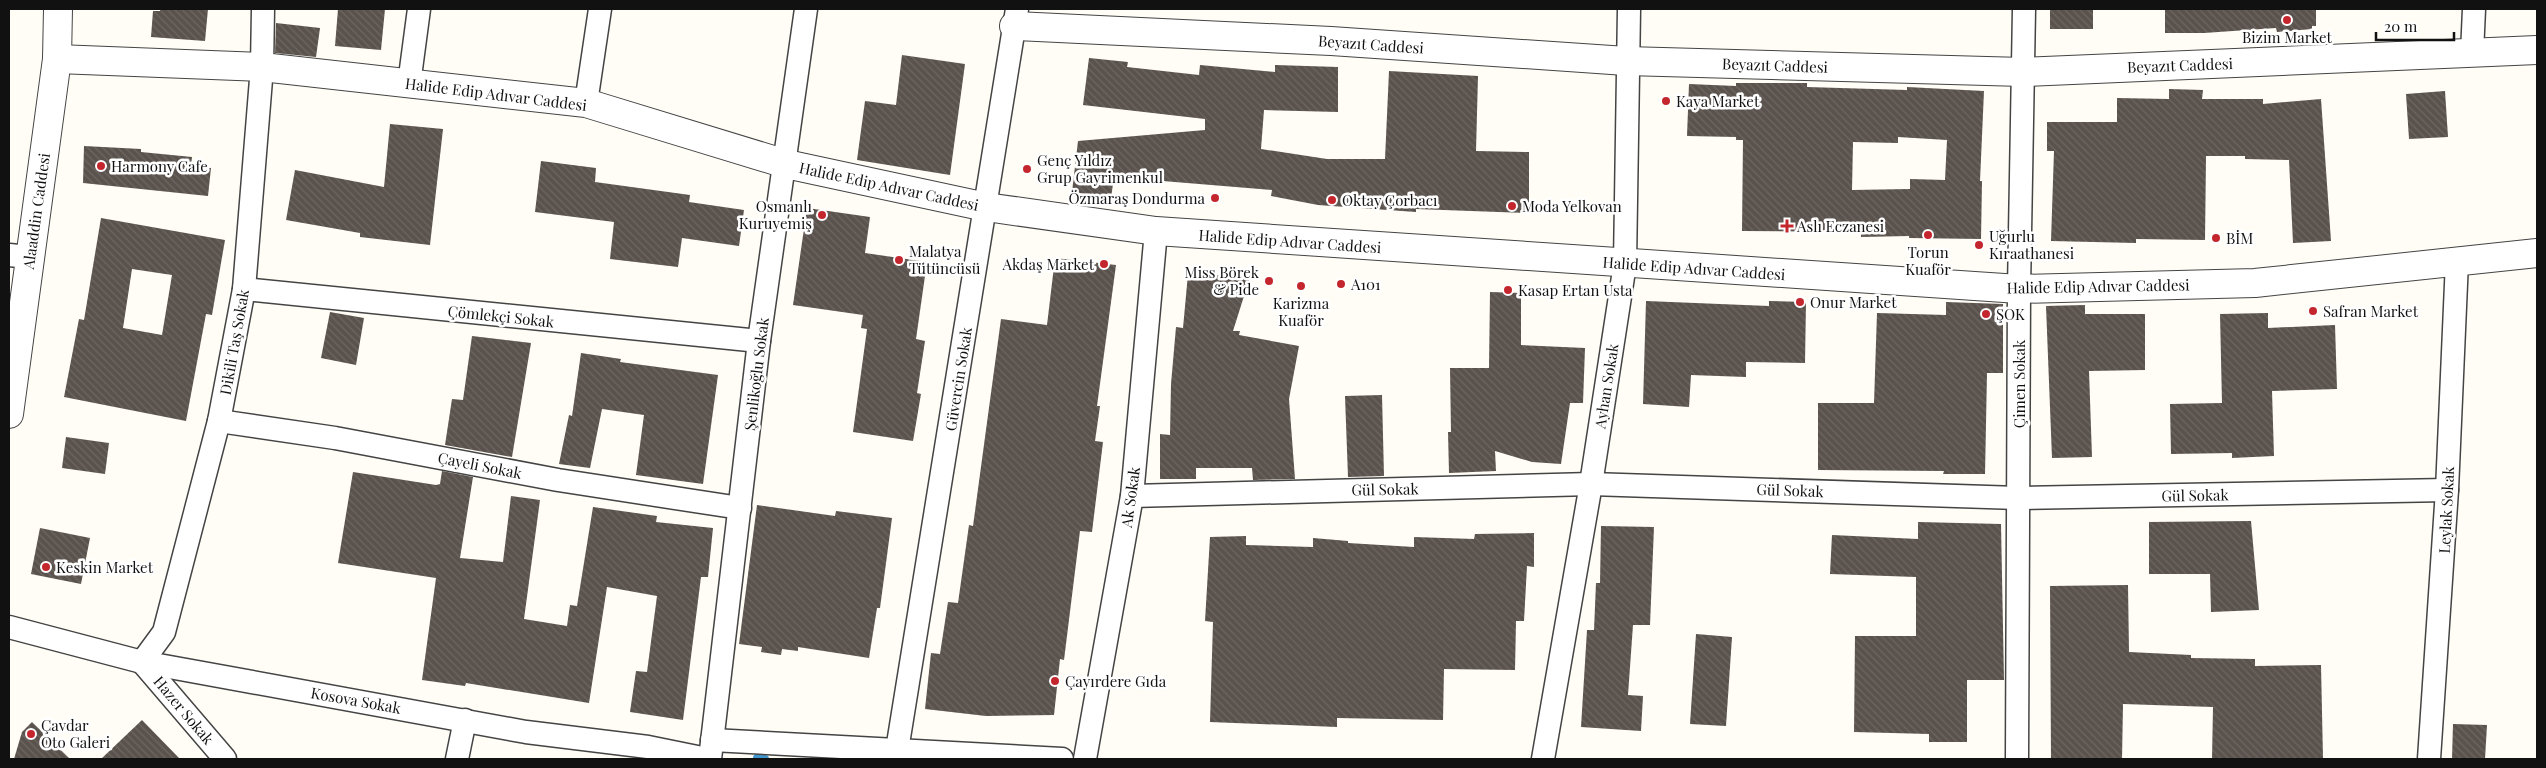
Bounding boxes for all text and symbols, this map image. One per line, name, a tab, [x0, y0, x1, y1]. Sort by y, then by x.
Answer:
scale bar	[2376, 10, 2454, 42]
marker: Bizim Market	[2281, 14, 2293, 26]
text: 20 m	[2384, 16, 2418, 36]
place label: Bizim Market	[2242, 27, 2333, 47]
street label: Beyazıt Caddesi	[1317, 30, 1425, 58]
street label: Beyazıt Caddesi	[1722, 53, 1829, 77]
street label: Beyazıt Caddesi	[2127, 53, 2234, 77]
street label: Halide Edip Adıvar Caddesi	[404, 73, 589, 115]
place label: Kaya Market	[1676, 91, 1760, 111]
marker: Kaya Market	[1660, 95, 1672, 107]
place label: Genç Yıldız Grup Gayrimenkul	[1037, 150, 1163, 187]
street label: Alaaddin Caddesi	[18, 151, 54, 271]
place label: Harmony Cafe	[111, 156, 208, 176]
street label: Halide Edip Adıvar Caddesi	[797, 157, 981, 215]
marker: Harmony Cafe	[95, 160, 107, 172]
marker: Genç Yıldız Grup Gayrimenkul	[1021, 163, 1033, 175]
place label: Özmaraş Dondurma	[1068, 188, 1206, 208]
place label: Oktay Çorbacı	[1342, 190, 1438, 210]
marker: Özmaraş Dondurma	[1209, 192, 1221, 204]
marker: Oktay Çorbacı	[1326, 194, 1338, 206]
place label: Osmanlı Kuruyemiş	[739, 196, 813, 233]
place label: Moda Yelkovan	[1522, 196, 1622, 216]
marker: Moda Yelkovan	[1506, 200, 1518, 212]
marker: Osmanlı Kuruyemiş	[816, 209, 828, 221]
place label: Aslı Eczanesi	[1796, 216, 1885, 236]
marker: Aslı Eczanesi	[1781, 220, 1793, 232]
street label: Halide Edip Adıvar Caddesi	[1198, 225, 1383, 257]
place label: Uğurlu Kıraathanesi	[1989, 226, 2075, 263]
place label: BİM	[2226, 228, 2253, 248]
marker: Torun Kuaför	[1922, 229, 1934, 241]
marker: BİM	[2210, 232, 2222, 244]
marker: Uğurlu Kıraathanesi	[1973, 239, 1985, 251]
place label: Malatya Tütüncüsü	[909, 241, 981, 278]
place label: Torun Kuaför	[1905, 242, 1951, 279]
street label: Halide Edip Adıvar Caddesi	[1602, 252, 1787, 284]
marker: Malatya Tütüncüsü	[893, 254, 905, 266]
place label: Akdaş Market	[1002, 254, 1095, 274]
marker: Akdaş Market	[1098, 258, 1110, 270]
place label: Miss Börek & Pide	[1185, 262, 1260, 299]
place label: A101	[1350, 274, 1381, 294]
street label: Halide Edip Adıvar Caddesi	[2006, 274, 2190, 298]
marker: Miss Börek & Pide	[1263, 275, 1275, 287]
marker: A101	[1335, 278, 1347, 290]
marker: Karizma Kuaför	[1295, 280, 1307, 292]
place label: Kasap Ertan Usta	[1518, 280, 1633, 300]
marker: Kasap Ertan Usta	[1502, 284, 1514, 296]
street label: Dikili Taş Sokak	[215, 287, 253, 396]
place label: Onur Market	[1810, 292, 1897, 312]
place label: Karizma Kuaför	[1273, 293, 1330, 330]
marker: Onur Market	[1794, 296, 1806, 308]
street label: Çömlekçi Sokak	[447, 300, 556, 332]
place label: Safran Market	[2323, 301, 2419, 321]
place label: ŞOK	[1996, 304, 2025, 324]
marker: Safran Market	[2307, 305, 2319, 317]
marker: ŞOK	[1980, 308, 1992, 320]
street label: Şenlikoğlu Sokak	[739, 315, 773, 432]
street label: Güvercin Sokak	[940, 325, 976, 432]
street label: Çimen Sokak	[2009, 339, 2029, 428]
street label: Ayhan Sokak	[1589, 341, 1623, 431]
street label: Çayeli Sokak	[436, 447, 524, 483]
street label: Ak Sokak	[1116, 465, 1144, 530]
street label: Leylak Sokak	[2434, 465, 2458, 554]
street label: Gül Sokak	[1351, 478, 1420, 500]
street label: Gül Sokak	[1756, 479, 1825, 501]
street label: Gül Sokak	[2161, 484, 2230, 506]
place label: Keskin Market	[56, 557, 154, 577]
marker: Keskin Market	[40, 561, 52, 573]
place label: Çayırdere Gıda	[1065, 671, 1167, 691]
street label: Hazer Sokak	[149, 672, 219, 749]
marker: Çayırdere Gıda	[1049, 675, 1061, 687]
street label: Kosova Sokak	[309, 682, 403, 718]
place label: Çavdar Oto Galeri	[41, 715, 111, 752]
marker: Çavdar Oto Galeri	[25, 728, 37, 740]

